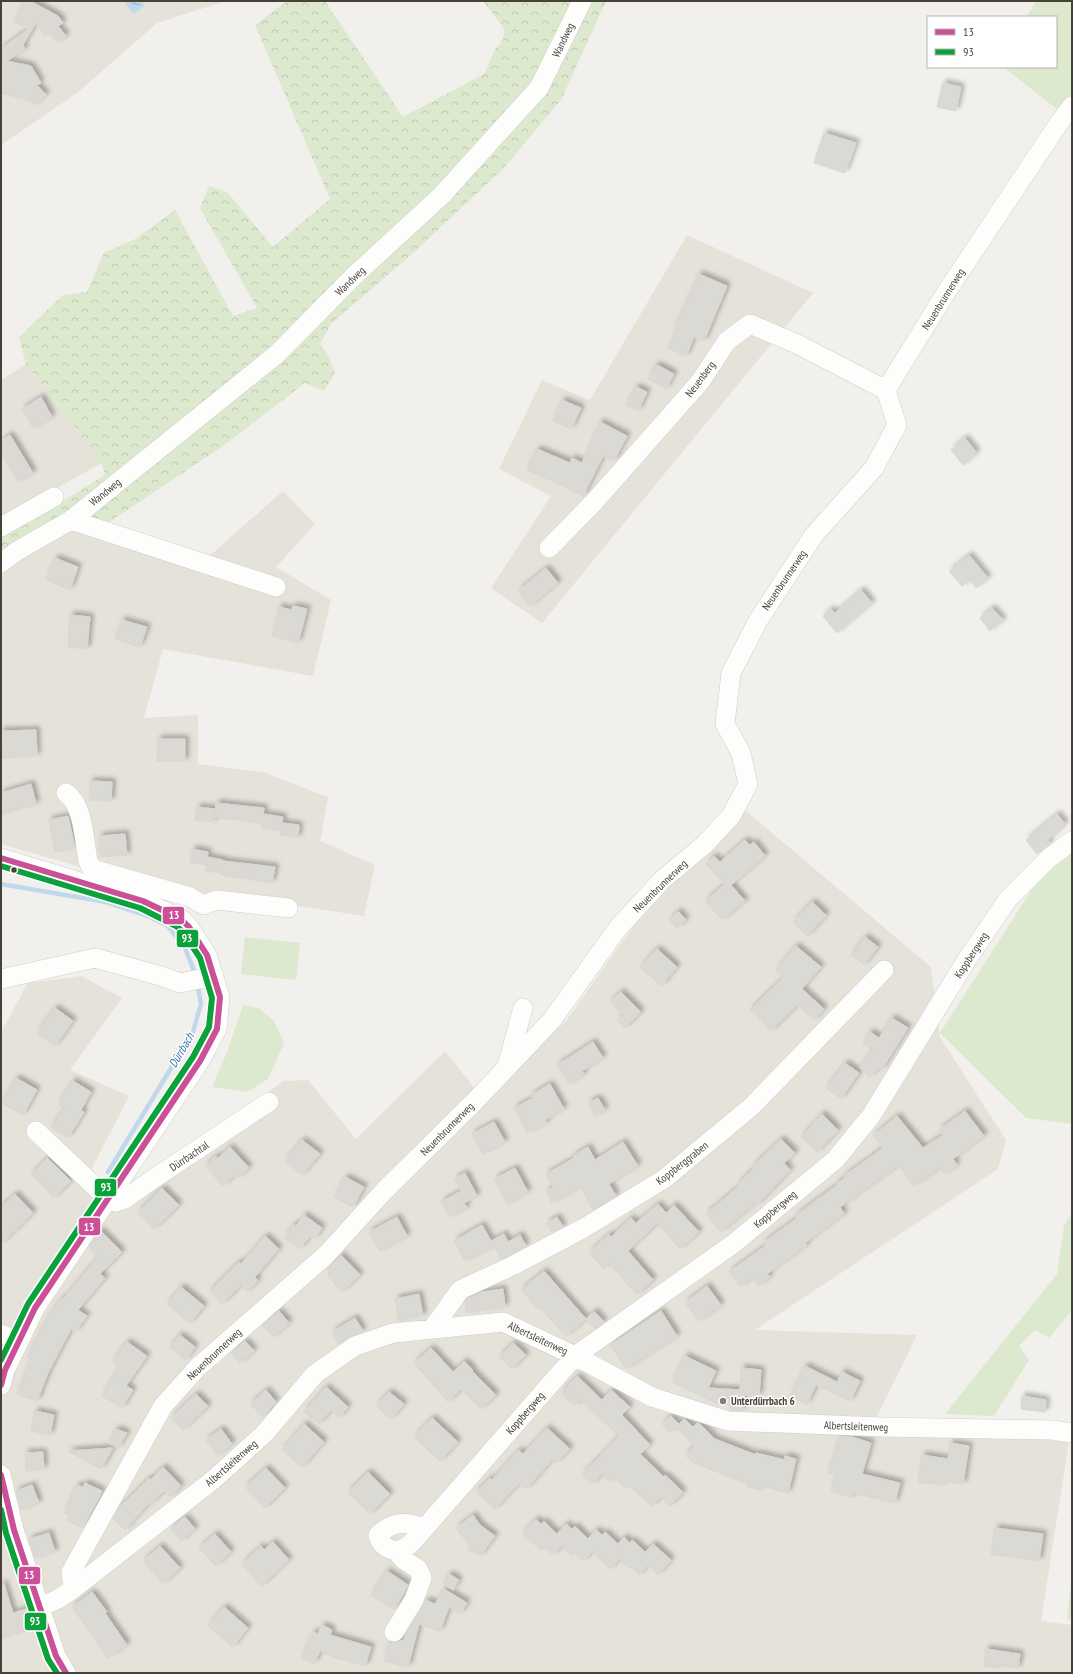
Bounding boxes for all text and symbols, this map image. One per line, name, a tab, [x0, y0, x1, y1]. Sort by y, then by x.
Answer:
legend	[927, 16, 1057, 68]
street label: Wandweg	[549, 20, 577, 60]
text: 13	[963, 24, 974, 39]
text: 93	[963, 44, 974, 59]
street label: Wandweg	[332, 263, 368, 299]
street label: Neuenbrunnerweg	[919, 265, 968, 332]
street label: Neuenberg	[682, 358, 718, 400]
street label: Wandweg	[86, 475, 124, 509]
street label: Neuenbrunnerweg	[759, 547, 810, 613]
street label: Neuenbrunnerweg	[630, 856, 690, 915]
unlabelled marker	[9, 865, 19, 875]
line badge: 13	[162, 906, 185, 925]
text: 13	[169, 908, 179, 922]
line badge: 93	[176, 929, 199, 948]
street label: Koppbergweg	[951, 929, 991, 981]
text: 93	[182, 931, 192, 945]
water label: Dürrbach	[165, 1029, 197, 1070]
street label: Neuenbrunnerweg	[417, 1099, 477, 1159]
street label: Dürrbachtal	[167, 1138, 212, 1174]
street label: Koppberggraben	[653, 1138, 711, 1188]
line badge: 93	[94, 1178, 117, 1197]
text: 93	[101, 1180, 111, 1194]
street label: Koppbergweg	[751, 1187, 800, 1231]
line badge: 13	[78, 1217, 101, 1236]
text: 13	[84, 1220, 94, 1234]
street label: Albertsleitenweg	[506, 1318, 570, 1358]
street label: Neuenbrunnerweg	[184, 1325, 245, 1383]
street label: Koppbergweg	[503, 1389, 548, 1437]
place label: Unterdürrbach 6	[731, 1394, 795, 1408]
marker: Unterdürrbach 6	[718, 1396, 728, 1406]
street label: Albertsleitenweg	[824, 1418, 889, 1434]
street label: Albertsleitenweg	[202, 1436, 260, 1489]
line badge: 13	[18, 1566, 41, 1585]
text: 13	[24, 1568, 34, 1582]
line badge: 93	[24, 1612, 47, 1631]
text: 93	[30, 1614, 40, 1628]

